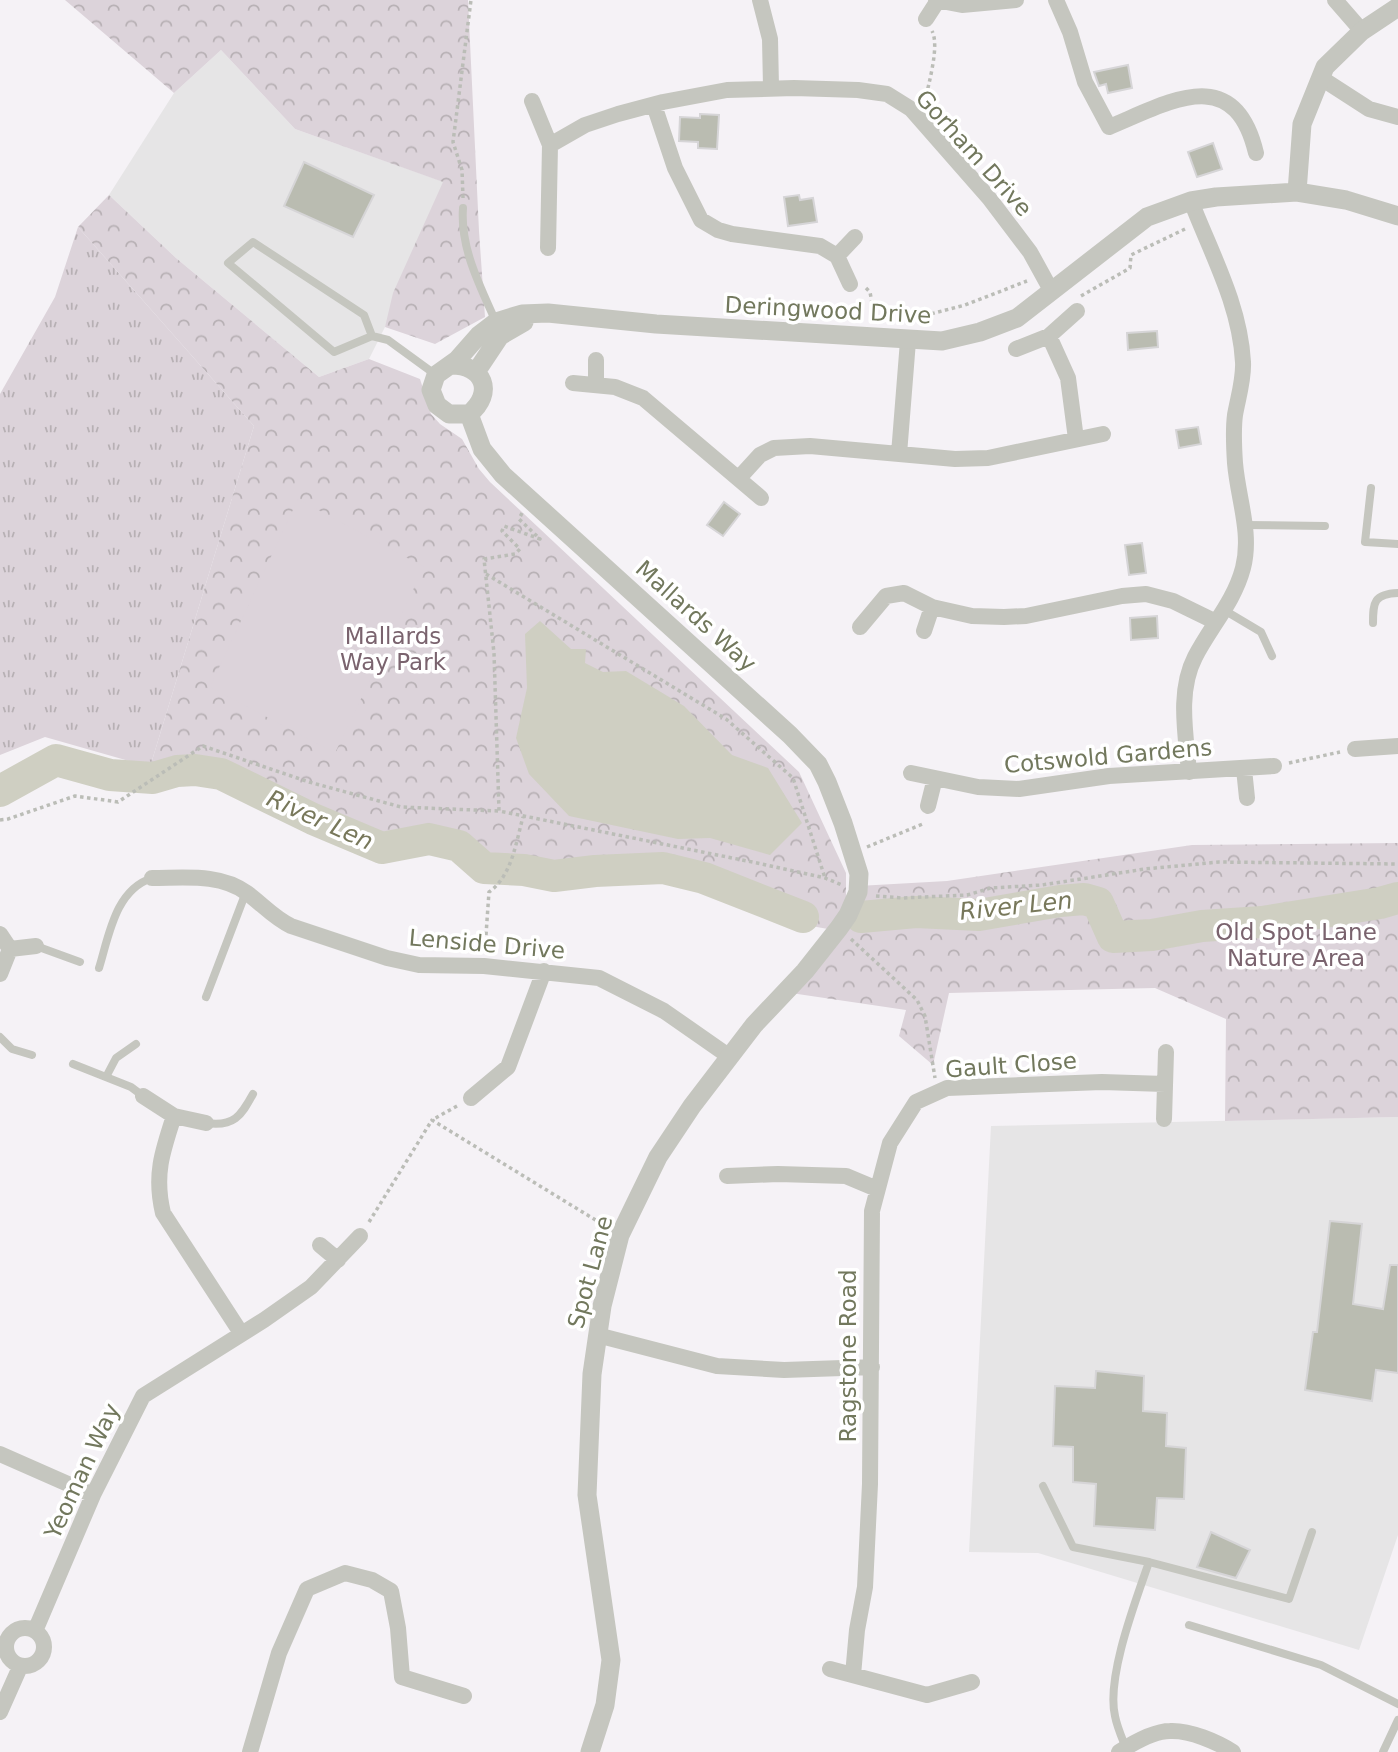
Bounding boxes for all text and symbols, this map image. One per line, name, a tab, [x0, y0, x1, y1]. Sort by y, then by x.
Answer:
street label: Gorham Drive	[911, 85, 1037, 221]
street label: Deringwood Drive	[724, 292, 932, 328]
street label: Mallards Way	[631, 555, 761, 677]
park label: Mallards Way Park	[340, 623, 447, 675]
street label: Cotswold Gardens	[1003, 734, 1213, 778]
water label: River Len	[263, 784, 377, 856]
water label: River Len	[958, 886, 1074, 926]
park label: Old Spot Lane Nature Area	[1215, 919, 1377, 971]
street label: Lenside Drive	[408, 924, 566, 964]
street label: Gault Close	[944, 1047, 1078, 1083]
street label: Spot Lane	[563, 1213, 617, 1331]
street label: Ragstone Road	[835, 1270, 861, 1443]
street label: Yeoman Way	[39, 1399, 125, 1544]

